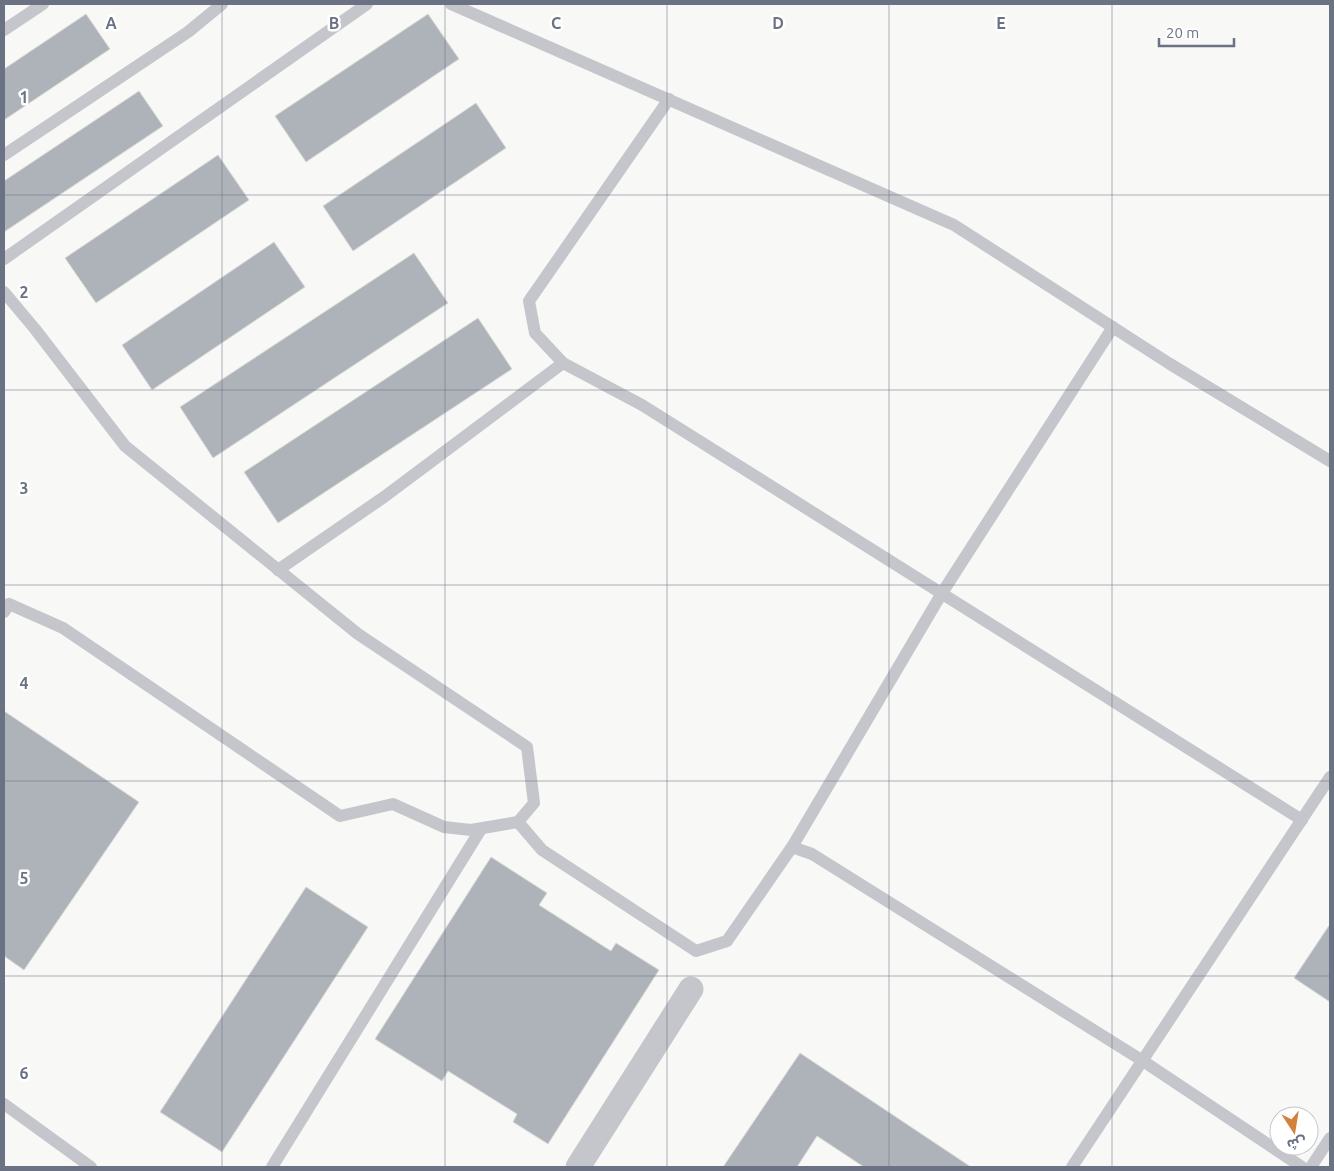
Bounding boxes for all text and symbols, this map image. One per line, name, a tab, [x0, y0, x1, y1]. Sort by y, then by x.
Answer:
text: A	[105, 14, 117, 32]
text: B	[329, 14, 339, 32]
text: C	[551, 14, 561, 32]
text: D	[772, 14, 784, 32]
text: E	[996, 14, 1006, 32]
scale bar	[1159, 15, 1234, 47]
text: 20 m	[1166, 24, 1199, 41]
text: 1	[19, 88, 29, 106]
text: 2	[19, 283, 29, 301]
text: 3	[19, 479, 29, 497]
text: 4	[19, 674, 29, 692]
text: 5	[19, 869, 29, 887]
text: 6	[19, 1064, 29, 1082]
north arrow	[1269, 1106, 1319, 1156]
text: ش	[1286, 1134, 1308, 1154]

